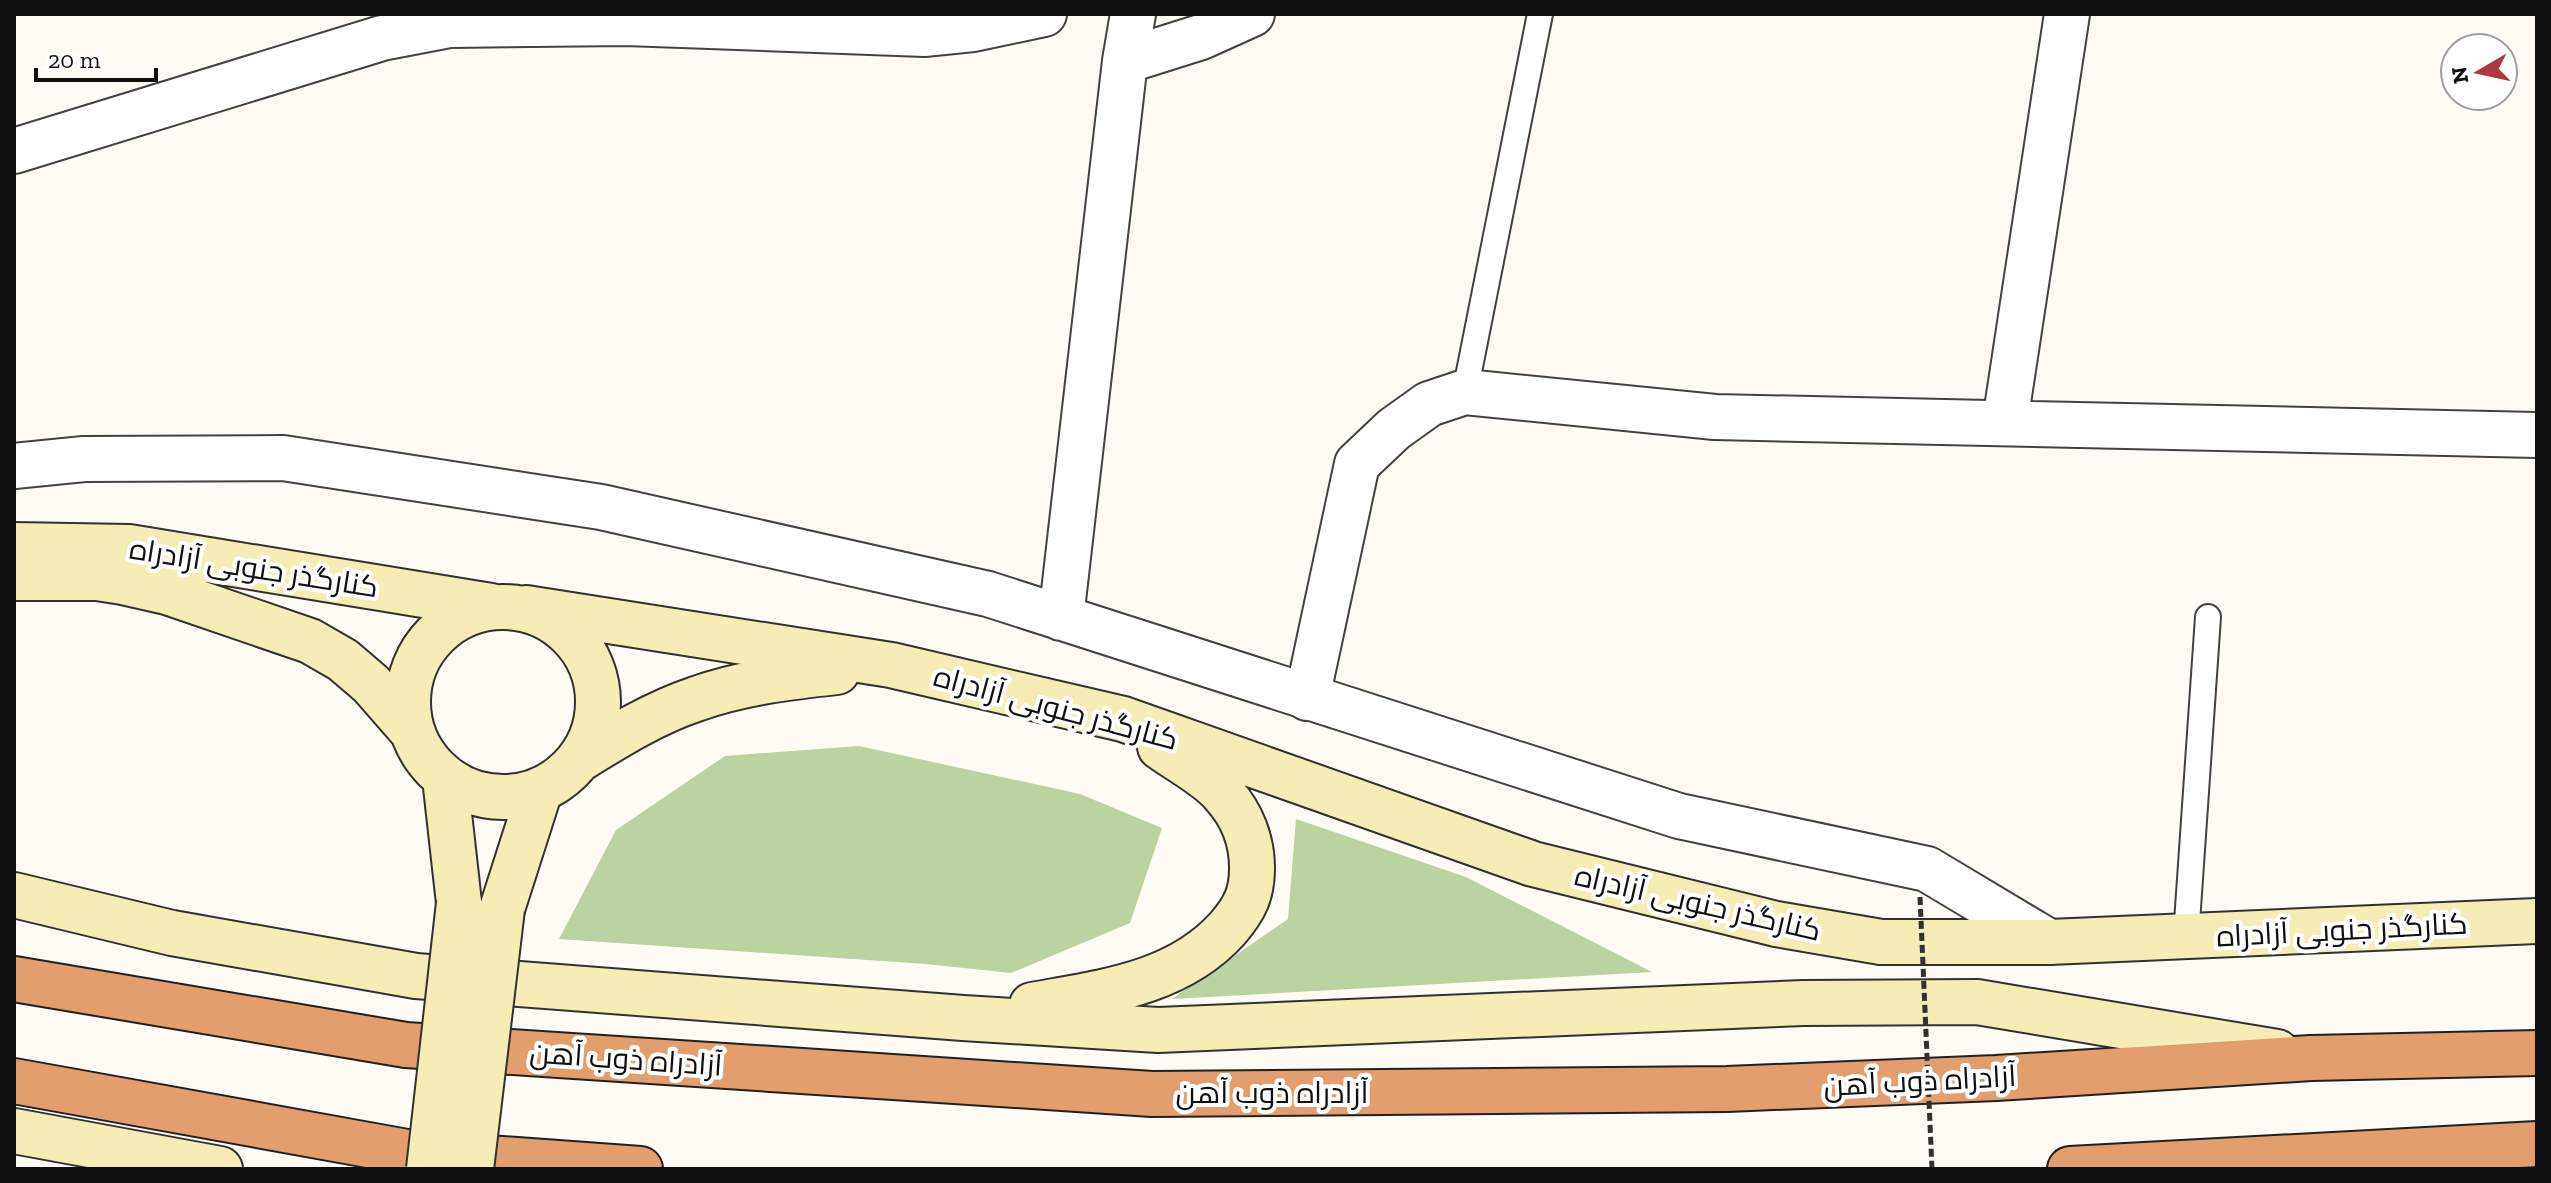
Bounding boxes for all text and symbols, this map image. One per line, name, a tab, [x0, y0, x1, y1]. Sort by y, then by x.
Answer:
scale bar	[36, 32, 156, 82]
north arrow	[2439, 32, 2519, 112]
text: 20 m	[48, 45, 101, 74]
text: N	[2445, 64, 2474, 85]
street label: کنارگذر جنوبی آزادراه	[127, 531, 381, 605]
street label: کنارگذر جنوبی آزادراه	[930, 658, 1182, 758]
street label: کنارگذر جنوبی آزادراه	[1571, 857, 1825, 949]
street label: کنارگذر جنوبی آزادراه	[2215, 905, 2469, 955]
street label: آزادراه ذوب آهن	[528, 1034, 724, 1084]
street label: آزادراه ذوب آهن	[1823, 1058, 2017, 1104]
street label: آزادراه ذوب آهن	[1175, 1075, 1369, 1111]

